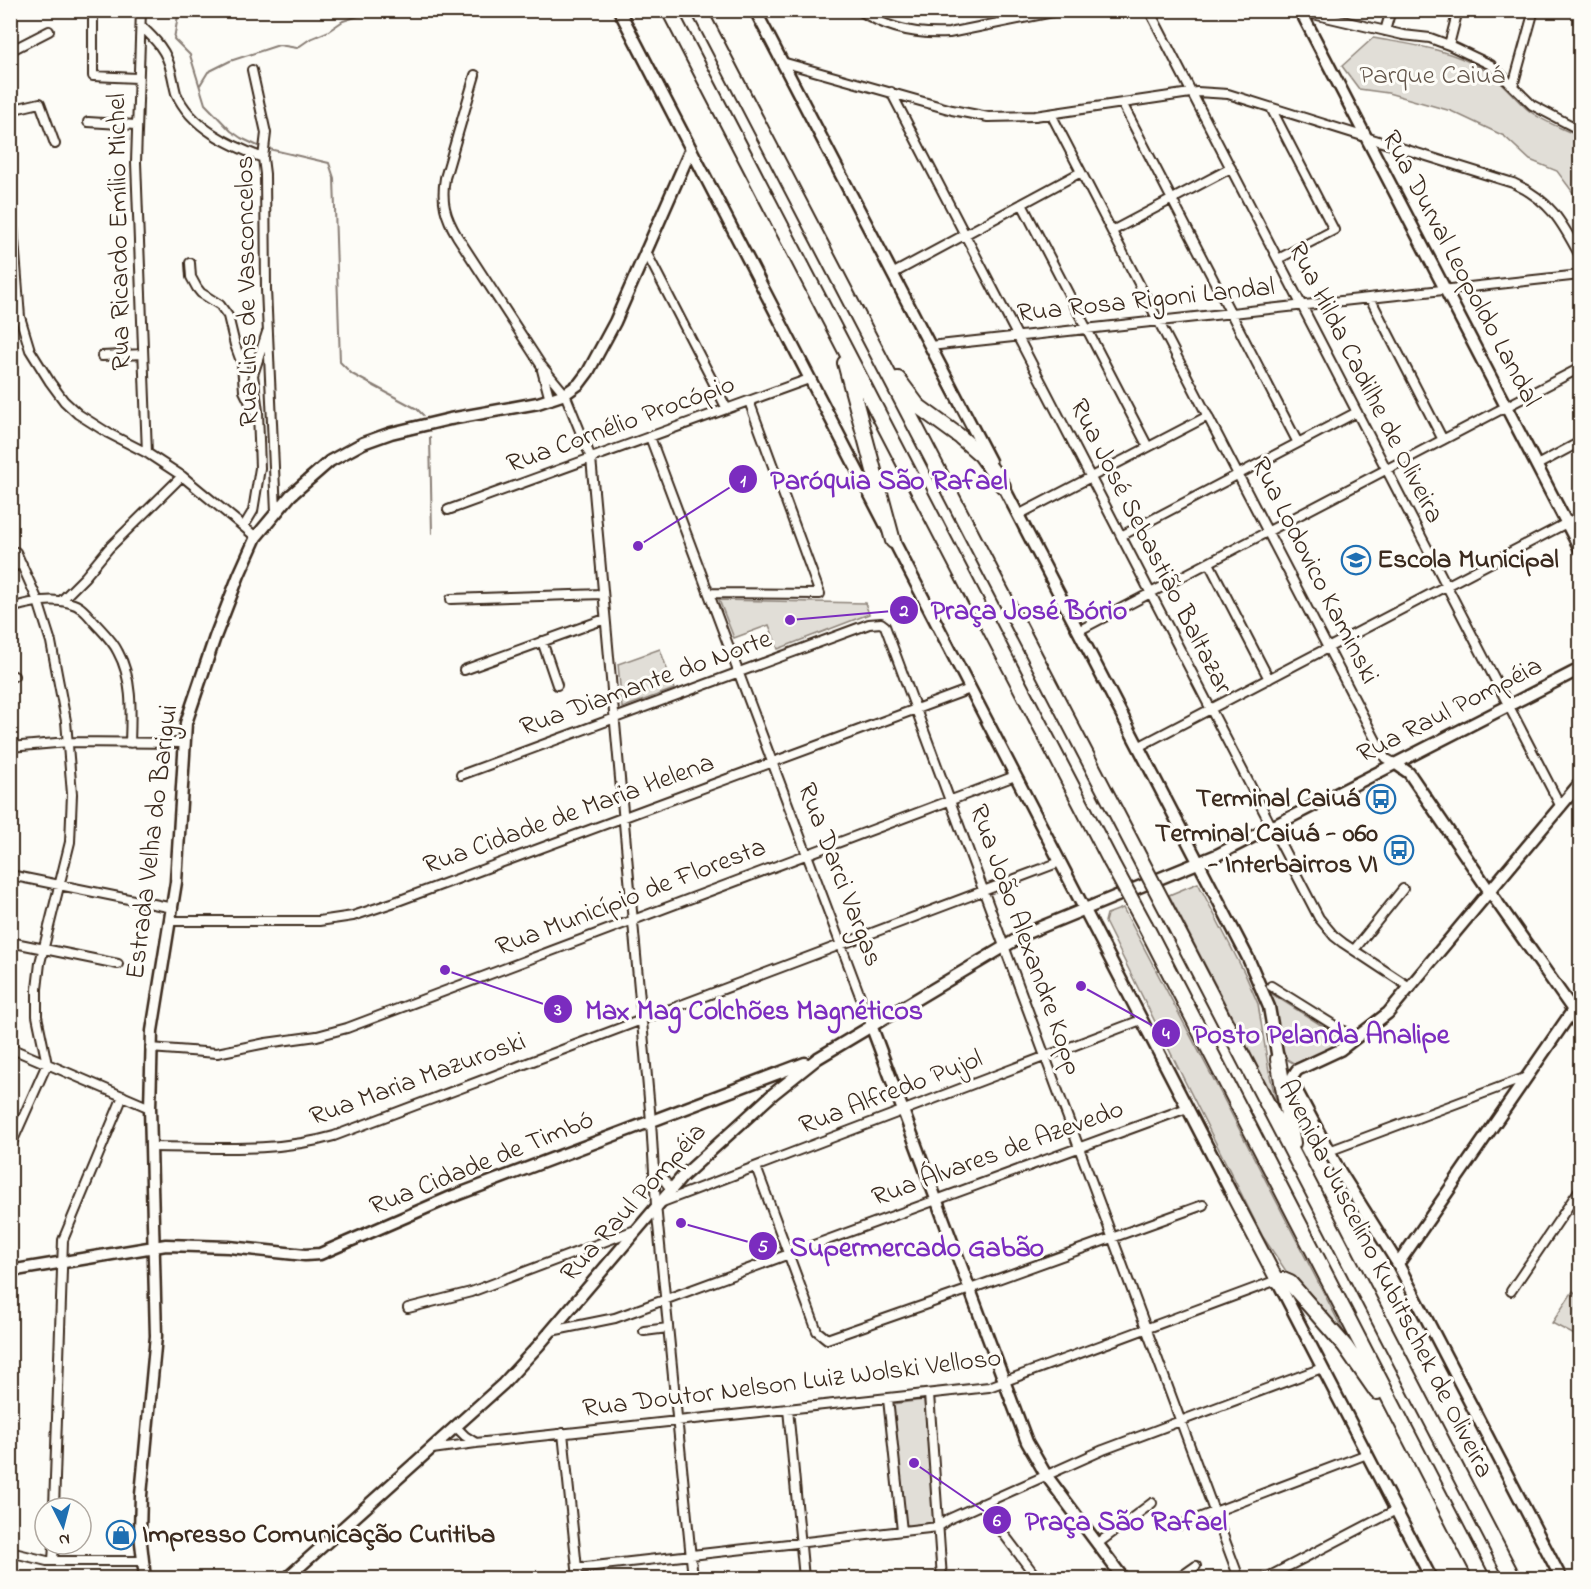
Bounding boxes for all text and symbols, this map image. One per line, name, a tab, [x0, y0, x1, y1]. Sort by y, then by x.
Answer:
park label: Parque Caiuá	[1359, 57, 1505, 96]
street label: Rua Ricardo Emílio Michel	[98, 93, 142, 371]
street label: Rua Durval Leopoldo Landal	[1370, 124, 1550, 414]
street label: Rua Lins de Vasconcelos	[226, 155, 270, 427]
street label: Rua Hilda Cadilhe de Oliveira	[1277, 236, 1453, 530]
street label: Rua Rosa Rigoni Landal	[1015, 268, 1277, 334]
street label: Rua Cornélio Procópio	[501, 366, 741, 484]
street label: Rua José Sebastião Baltazar	[1058, 392, 1242, 702]
street label: Rua Lodovico Kaminski	[1240, 451, 1388, 691]
callout: Paróquia São Rafael	[728, 456, 1019, 502]
text: Paróquia São Rafael	[770, 462, 1008, 503]
text: 1	[740, 469, 746, 495]
place label: Escola Municipal	[1377, 541, 1559, 580]
school or university icon: Escola Municipal	[1340, 544, 1372, 576]
callout: Praça José Bório	[889, 587, 1139, 633]
text: Praça José Bório	[931, 592, 1127, 633]
text: 2	[899, 599, 909, 625]
street label: Rua Diamante do Norte	[515, 620, 778, 748]
street label: Rua Raul Pompéia	[1351, 648, 1549, 774]
street label: Estrada Velha do Barigui	[117, 702, 189, 982]
street label: Rua Cidade de Maria Helena	[418, 744, 720, 886]
street label: Rua Darci Vargas	[786, 777, 892, 973]
place label: Terminal Caiuá	[1196, 780, 1360, 819]
bus stop icon: Terminal Caiuá	[1365, 783, 1397, 815]
street label: Rua João Alexandre Kopp	[958, 799, 1092, 1081]
place label: Terminal Caiuá - 060 - Interbairros VI	[1155, 815, 1378, 885]
street label: Rua Município de Floresta	[490, 828, 772, 968]
bus stop icon: Terminal Caiuá - 060 - Interbairros VI	[1383, 834, 1415, 866]
callout: Max Mag Colchões Magnéticos	[543, 986, 935, 1032]
text: Max Mag Colchões Magnéticos	[585, 992, 923, 1034]
text: 3	[553, 998, 562, 1024]
callout: Posto Pelanda Analipe	[1151, 1010, 1461, 1056]
text: Posto Pelanda Analipe	[1193, 1016, 1451, 1057]
text: 4	[1162, 1022, 1170, 1048]
street label: Rua Maria Mazuroski	[304, 1023, 532, 1137]
street label: Rua Alfredo Pujol	[794, 1040, 988, 1146]
street label: Avenida Juscelino Kubitschek de Oliveira	[1267, 1073, 1503, 1485]
street label: Rua Álvares de Azevedo	[867, 1090, 1129, 1218]
street label: Rua Cidade de Timbó	[364, 1101, 600, 1227]
street label: Rua Raul Pompéia	[552, 1115, 716, 1291]
callout: Supermercado Gabão	[748, 1223, 1056, 1269]
text: Supermercado Gabão	[790, 1229, 1044, 1270]
text: 5	[758, 1235, 769, 1261]
street label: Rua Doutor Nelson Luiz Wolski Velloso	[580, 1339, 1004, 1429]
north arrow	[33, 1496, 93, 1556]
callout: Praça São Rafael	[982, 1497, 1239, 1543]
text: Praça São Rafael	[1025, 1503, 1228, 1544]
text: 6	[993, 1509, 1001, 1535]
place label: Impresso Comunicação Curitiba	[142, 1516, 495, 1555]
shop icon: Impresso Comunicação Curitiba	[105, 1519, 137, 1551]
text: N	[58, 1526, 71, 1551]

